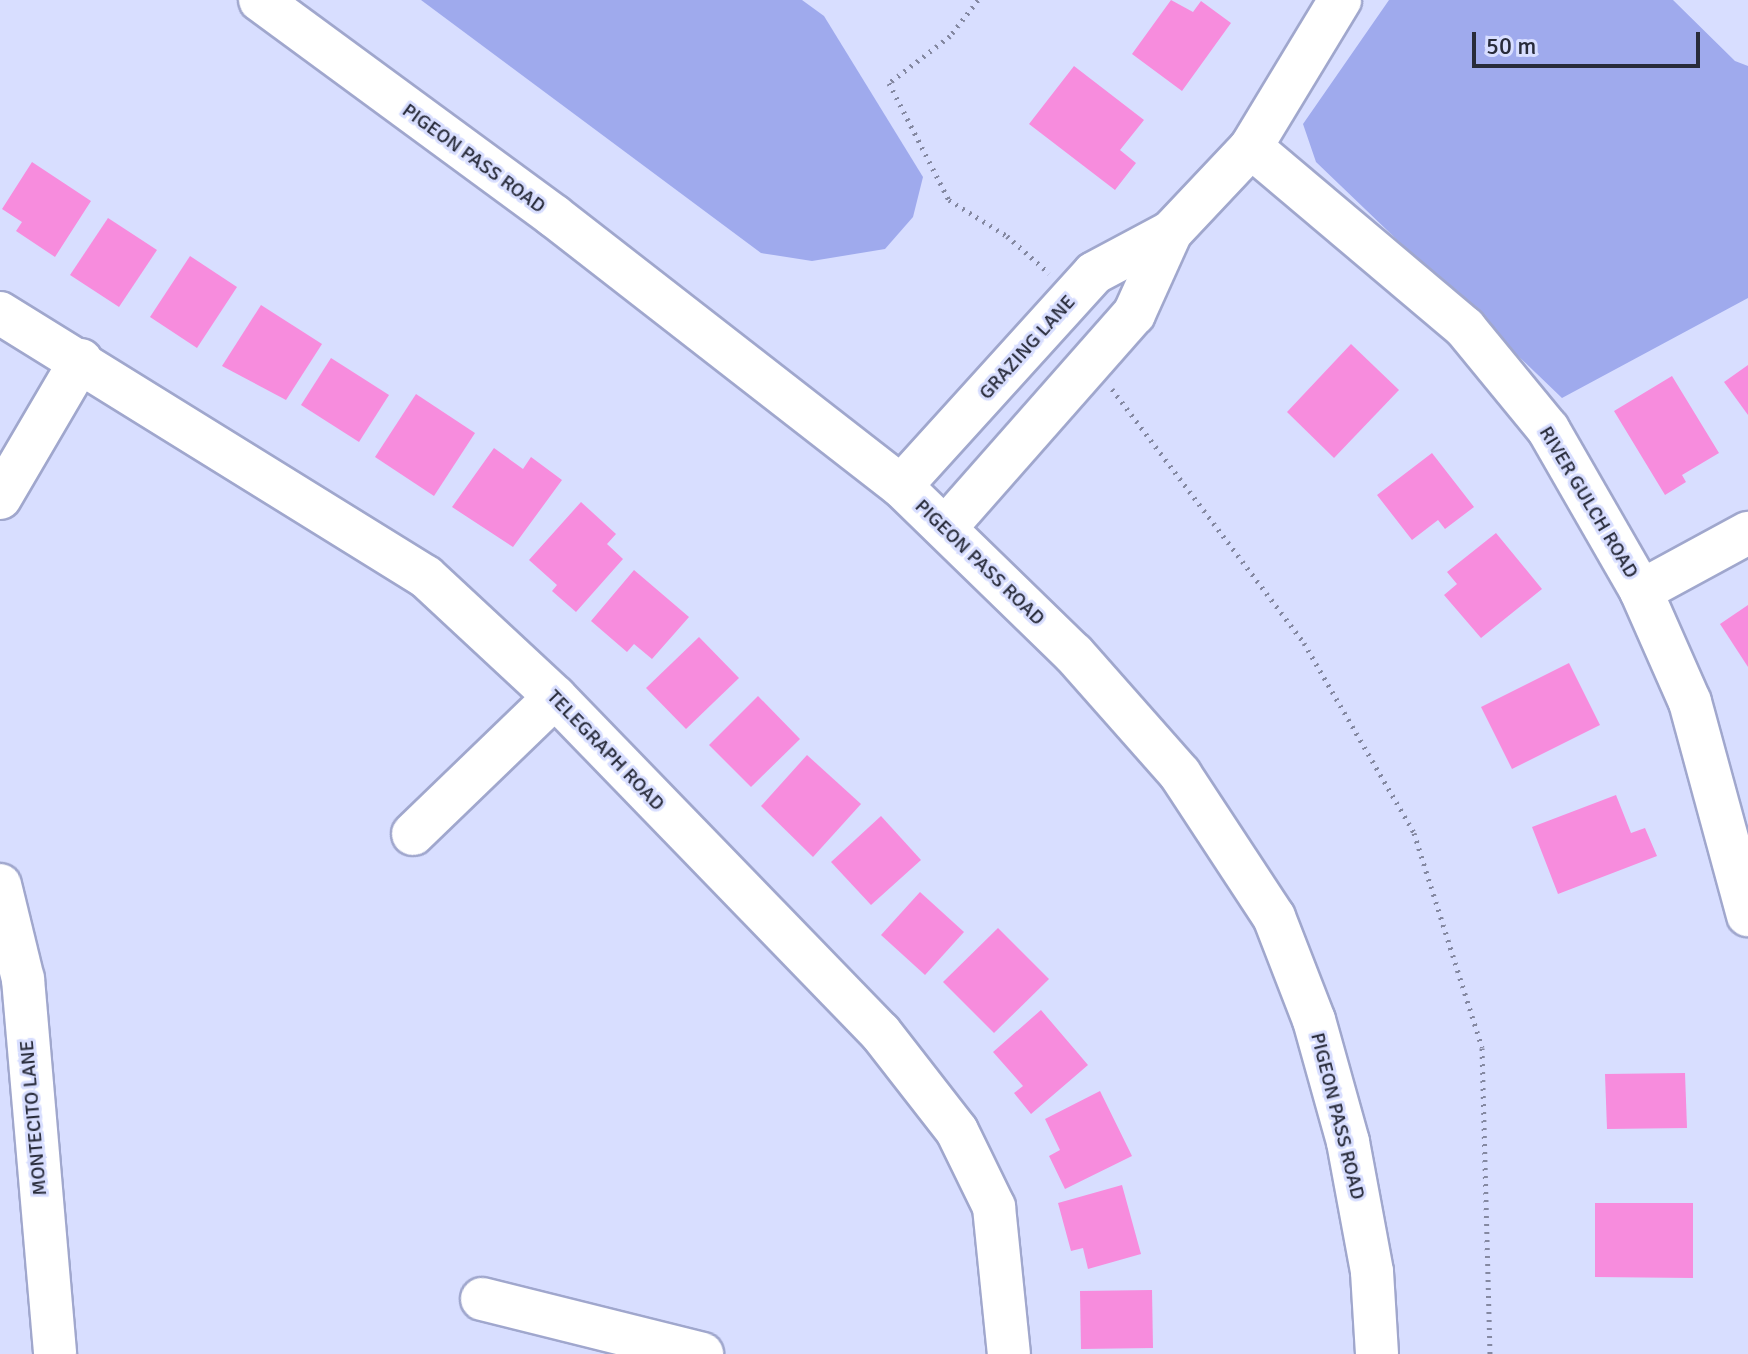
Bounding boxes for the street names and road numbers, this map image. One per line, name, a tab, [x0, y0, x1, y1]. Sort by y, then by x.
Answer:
street label: PIGEON PASS ROAD	[398, 98, 550, 218]
street label: GRAZING LANE	[974, 290, 1080, 404]
street label: RIVER GULCH ROAD	[1534, 422, 1644, 582]
street label: PIGEON PASS ROAD	[910, 494, 1050, 630]
street label: TELEGRAPH ROAD	[542, 685, 670, 815]
street label: PIGEON PASS ROAD	[1306, 1030, 1370, 1202]
street label: MONTECITO LANE	[14, 1039, 52, 1197]

